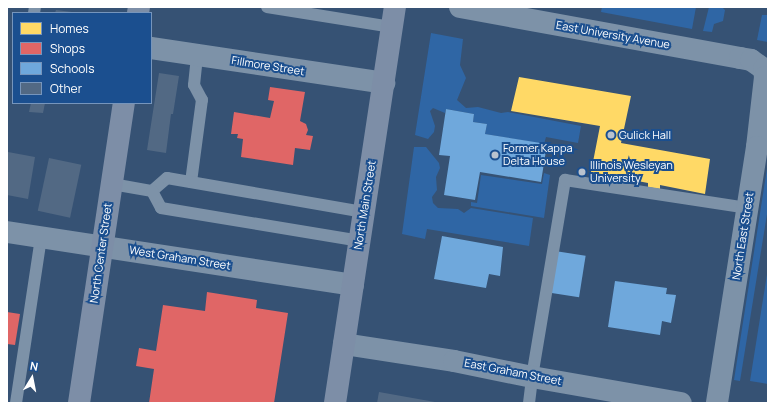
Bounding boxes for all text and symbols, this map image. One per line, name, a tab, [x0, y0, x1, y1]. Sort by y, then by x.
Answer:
legend	[12, 12, 152, 104]
street label: East University Avenue	[555, 18, 671, 52]
text: Homes	[50, 20, 89, 37]
text: Shops	[50, 40, 85, 57]
street label: Fillmore Street	[231, 54, 305, 78]
text: Schools	[50, 60, 94, 77]
text: Other	[50, 80, 82, 97]
place label: Gulick Hall	[619, 128, 671, 142]
marker: Gulick Hall	[606, 130, 616, 140]
place label: Former Kappa Delta House	[503, 142, 573, 168]
marker: Former Kappa Delta House	[490, 150, 500, 160]
street label: North Main Street	[351, 159, 379, 251]
place label: Illinois Wesleyan University	[590, 159, 673, 185]
marker: Illinois Wesleyan University	[577, 167, 587, 177]
street label: North East Street	[730, 191, 756, 281]
street label: North Center Street	[87, 202, 115, 304]
street label: West Graham Street	[128, 243, 232, 273]
street label: East Graham Street	[463, 356, 563, 388]
north arrow	[12, 358, 52, 398]
text: N	[29, 358, 39, 374]

